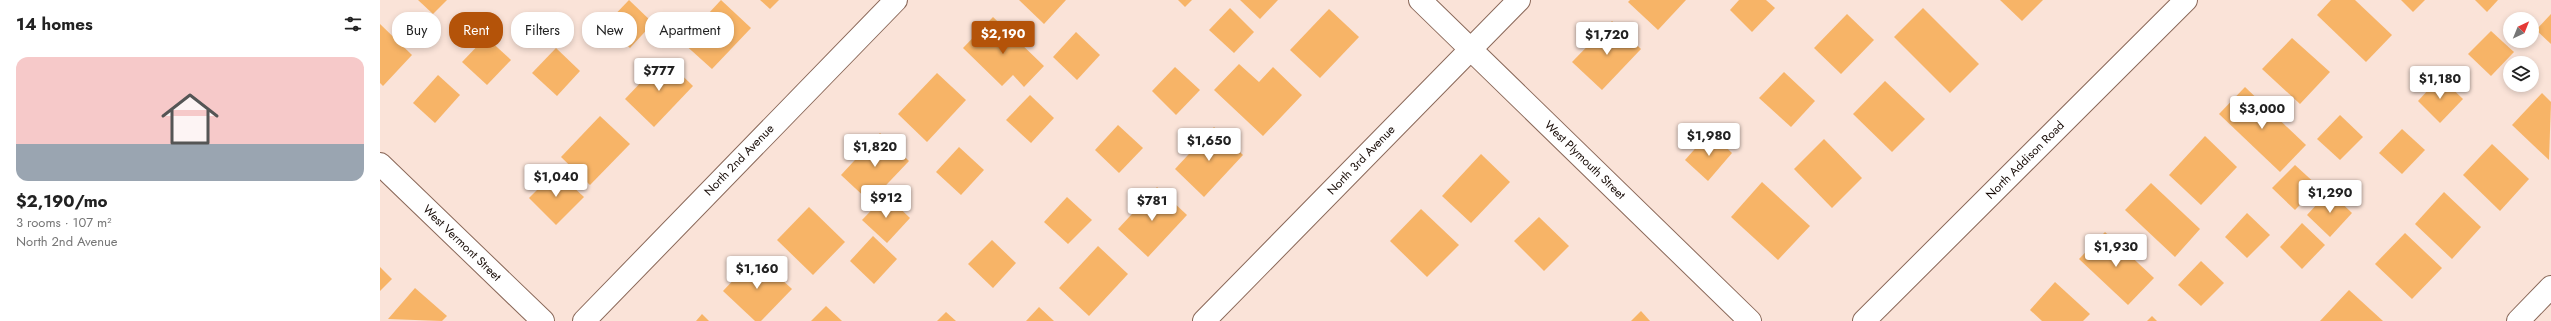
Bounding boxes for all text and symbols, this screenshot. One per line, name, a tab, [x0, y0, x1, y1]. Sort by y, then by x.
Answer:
text: 14 homes	[16, 12, 93, 36]
chip: Buy	[392, 12, 441, 48]
chip: Rent	[449, 12, 503, 48]
chip: Filters	[511, 12, 574, 48]
chip: New	[582, 12, 637, 48]
chip: Apartment	[645, 12, 734, 48]
north arrow	[2503, 12, 2539, 48]
map controls	[2503, 12, 2539, 92]
icon: filters	[342, 13, 364, 35]
pin: $2,190	[970, 21, 1036, 55]
pin: $1,720	[1574, 22, 1640, 56]
text: $2,190	[981, 24, 1025, 43]
text: $1,720	[1585, 25, 1629, 44]
button: layers	[2503, 56, 2539, 92]
pin: $777	[635, 58, 683, 92]
text: $777	[643, 61, 675, 80]
pin: $1,180	[2407, 66, 2473, 100]
text: $1,180	[2419, 69, 2461, 88]
icon: home	[154, 83, 226, 155]
pin: $3,000	[2229, 96, 2295, 130]
text: $3,000	[2239, 99, 2285, 118]
street label: West Plymouth Street	[1540, 116, 1630, 204]
street label: North Addison Road	[1982, 117, 2068, 203]
street label: North 2nd Avenue	[700, 120, 778, 200]
street label: North 3rd Avenue	[1323, 121, 1399, 199]
pin: $1,980	[1676, 123, 1742, 157]
text: $1,980	[1687, 126, 1731, 145]
pin: $1,650	[1176, 128, 1242, 162]
text: $1,650	[1187, 131, 1231, 150]
pin: $1,820	[842, 134, 908, 168]
text: $1,820	[853, 137, 897, 156]
pin: $1,040	[523, 164, 589, 198]
text: $1,040	[533, 167, 579, 186]
pin: $1,290	[2297, 180, 2363, 214]
text: $1,290	[2308, 183, 2352, 202]
pin: $912	[862, 185, 910, 219]
text: $912	[870, 188, 902, 207]
pin: $781	[1128, 188, 1176, 222]
text: $2,190/mo	[16, 189, 108, 213]
text: $781	[1137, 191, 1167, 210]
street label: West Vermont Street	[419, 201, 505, 285]
text: 3 rooms · 107 m²	[16, 213, 112, 232]
text: North 2nd Avenue	[16, 232, 118, 251]
pin: $1,930	[2083, 234, 2149, 268]
text: $1,930	[2094, 237, 2138, 256]
pin: $1,160	[724, 256, 790, 290]
text: $1,160	[736, 259, 778, 278]

